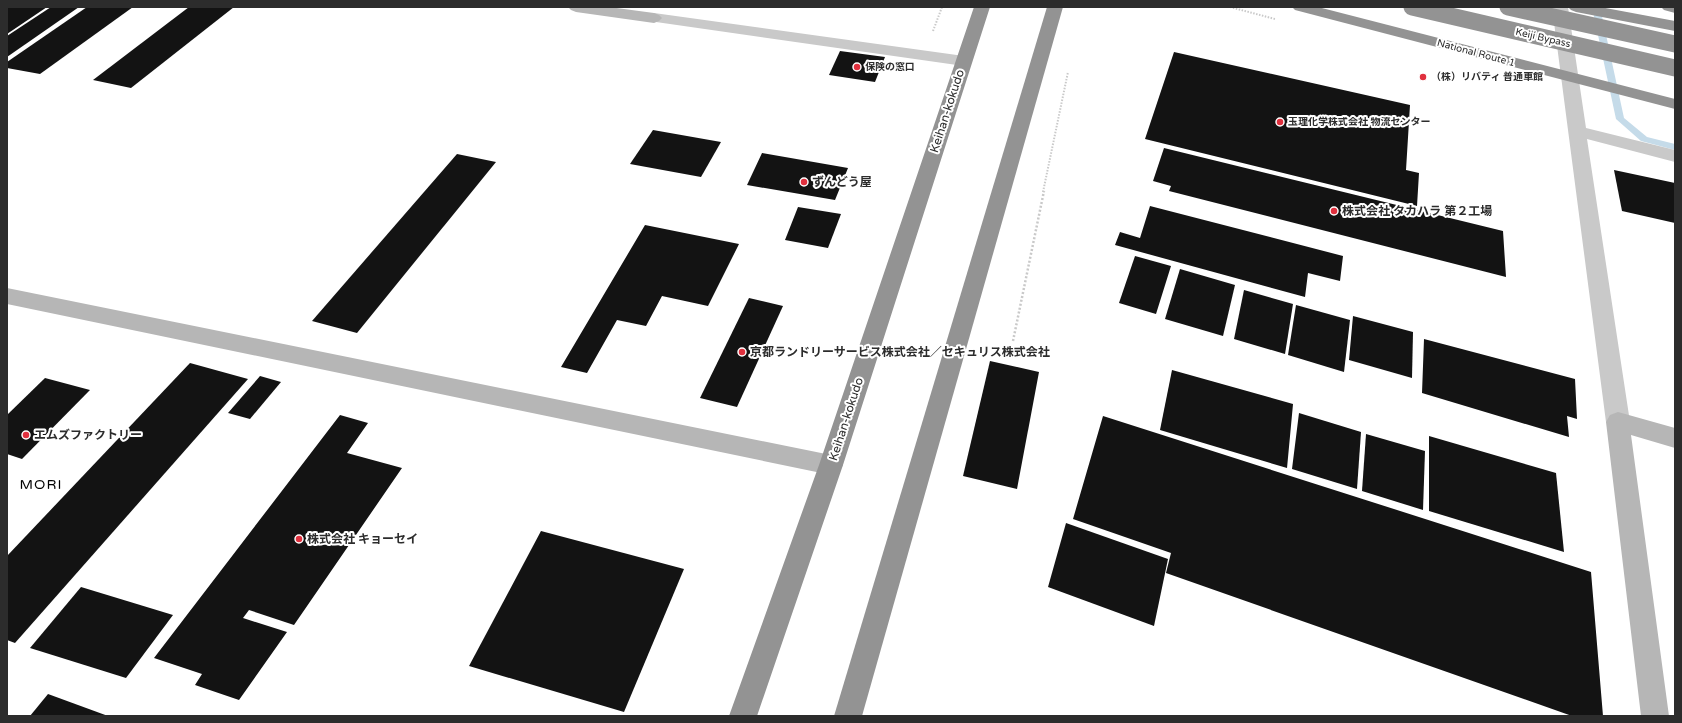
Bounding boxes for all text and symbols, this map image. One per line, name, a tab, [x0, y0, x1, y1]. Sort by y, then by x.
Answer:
street label: Keiji Bypass	[1514, 26, 1572, 50]
street label: National Route 1	[1436, 37, 1516, 69]
place label: 保険の窓口	[865, 61, 915, 73]
marker: 保険の窓口	[852, 62, 862, 72]
street label: Keihan-kokudo	[927, 68, 967, 154]
place label: （株）リバティ 普通車館	[1431, 71, 1543, 83]
marker: （株）リバティ 普通車館	[1418, 72, 1428, 82]
place label: 玉理化学株式会社 物流センター	[1288, 116, 1431, 128]
marker: 玉理化学株式会社 物流センター	[1275, 117, 1285, 127]
place label: ずんどう屋	[812, 175, 872, 189]
marker: ずんどう屋	[799, 177, 809, 187]
place label: 株式会社 タカハラ 第２工場	[1342, 204, 1492, 218]
marker: 株式会社 タカハラ 第２工場	[1329, 206, 1339, 216]
place label: 京都ランドリーサービス株式会社／セキュリス株式会社	[750, 345, 1050, 359]
marker: 京都ランドリーサービス株式会社／セキュリス株式会社	[737, 347, 747, 357]
street label: Keihan-kokudo	[826, 376, 866, 462]
place label: エムズファクトリー	[34, 428, 142, 442]
marker: エムズファクトリー	[21, 430, 31, 440]
district label: MORI	[20, 476, 62, 493]
place label: 株式会社 キョーセイ	[307, 532, 418, 546]
marker: 株式会社 キョーセイ	[294, 534, 304, 544]

